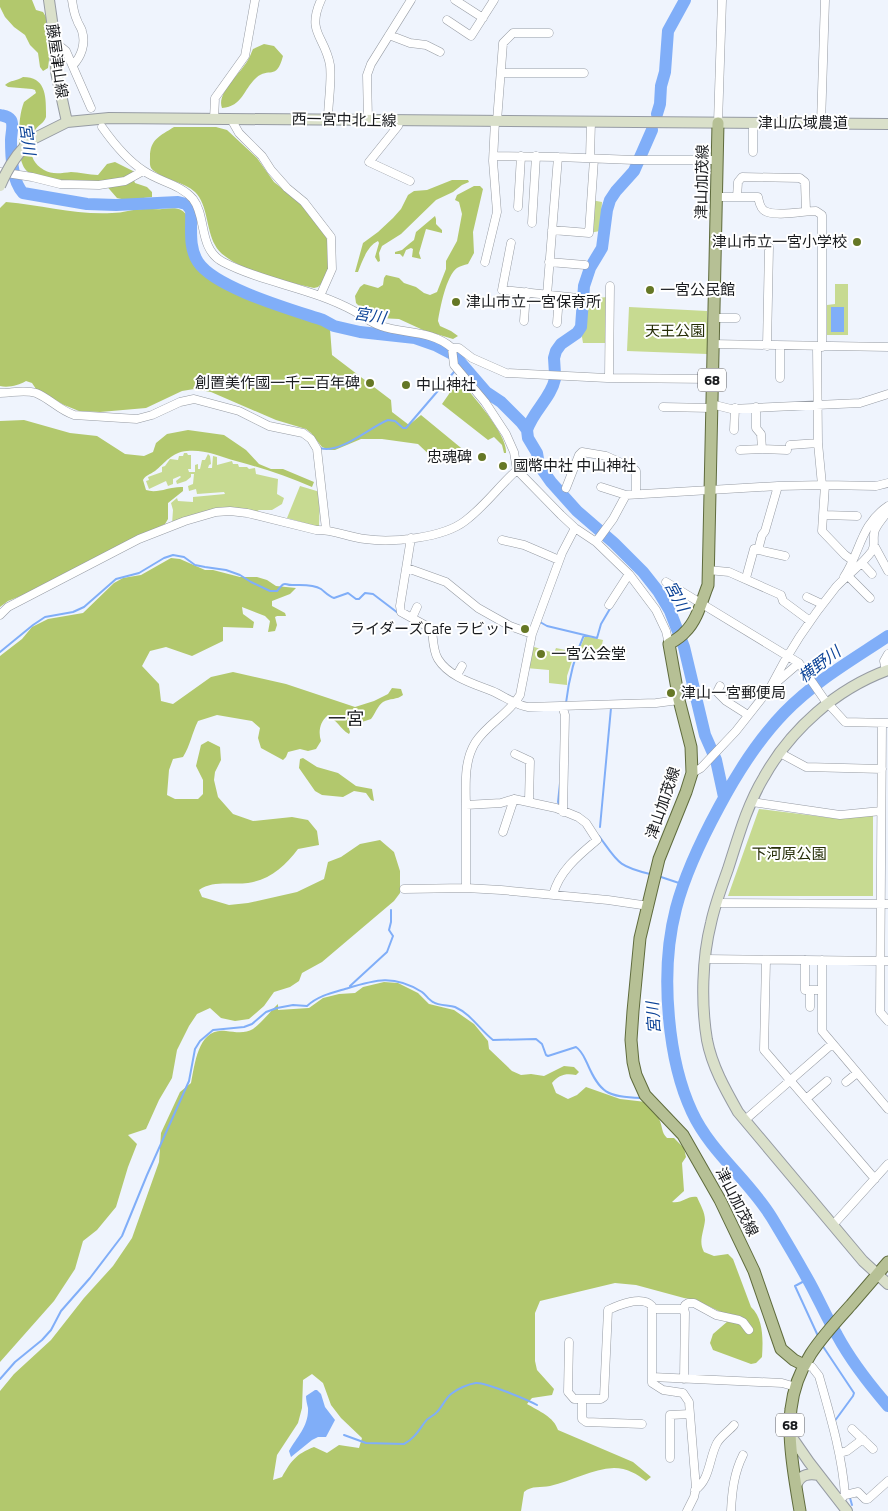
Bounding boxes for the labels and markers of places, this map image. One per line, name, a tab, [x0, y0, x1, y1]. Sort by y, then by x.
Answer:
place label: 津山市立一宮小学校	[712, 230, 847, 253]
marker: 津山市立一宮小学校	[851, 236, 863, 248]
place label: 一宮公民館	[660, 278, 735, 301]
marker: 一宮公民館	[644, 284, 656, 296]
place label: 津山市立一宮保育所	[466, 290, 601, 313]
marker: 津山市立一宮保育所	[450, 296, 462, 308]
place label: 創置美作國一千二百年碑	[195, 371, 360, 394]
place label: 中山神社	[416, 373, 476, 396]
marker: 創置美作國一千二百年碑	[364, 377, 376, 389]
marker: 中山神社	[400, 379, 412, 391]
place label: 忠魂碑	[427, 445, 472, 468]
marker: 忠魂碑	[476, 451, 488, 463]
place label: 國幣中社 中山神社	[513, 454, 636, 477]
marker: 國幣中社 中山神社	[497, 460, 509, 472]
place label: ライダーズCafe ラビット	[350, 617, 515, 640]
marker: ライダーズCafe ラビット	[519, 623, 531, 635]
place label: 一宮公会堂	[551, 642, 626, 665]
marker: 一宮公会堂	[535, 648, 547, 660]
place label: 津山一宮郵便局	[681, 681, 786, 704]
marker: 津山一宮郵便局	[665, 687, 677, 699]

